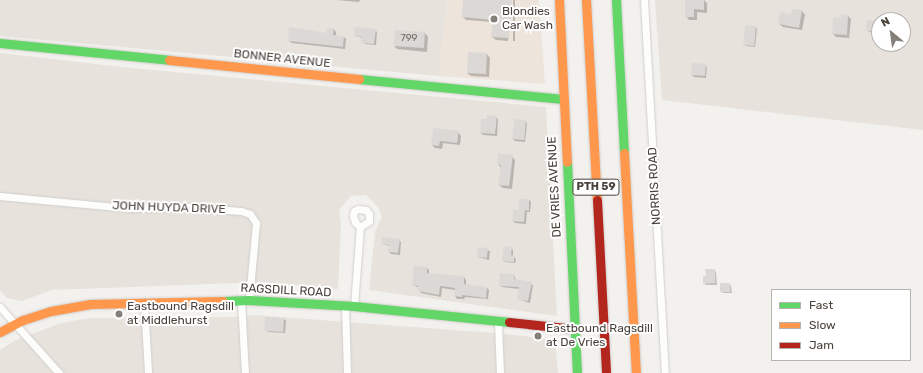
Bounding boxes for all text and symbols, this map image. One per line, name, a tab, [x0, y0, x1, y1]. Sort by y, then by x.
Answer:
place label: Blondies Car Wash	[502, 5, 554, 33]
north arrow	[871, 12, 911, 52]
marker: Blondies Car Wash	[489, 14, 499, 24]
text: N	[879, 14, 892, 30]
house number: 799	[401, 33, 417, 45]
street label: BONNER AVENUE	[233, 47, 331, 71]
street label: DE VRIES AVENUE	[545, 136, 565, 238]
street label: NORRIS ROAD	[646, 147, 664, 225]
road number: PTH 59	[572, 178, 620, 196]
street label: JOHN HUYDA DRIVE	[112, 199, 226, 217]
street label: RAGSDILL ROAD	[240, 281, 332, 301]
legend	[771, 289, 911, 361]
text: Fast	[809, 298, 833, 312]
place label: Eastbound Ragsdill at Middlehurst	[127, 300, 234, 328]
marker: Eastbound Ragsdill at Middlehurst	[114, 309, 124, 319]
text: Slow	[809, 318, 836, 332]
place label: Eastbound Ragsdill at De Vries	[546, 322, 653, 350]
marker: Eastbound Ragsdill at De Vries	[533, 331, 543, 341]
text: Jam	[809, 338, 834, 352]

